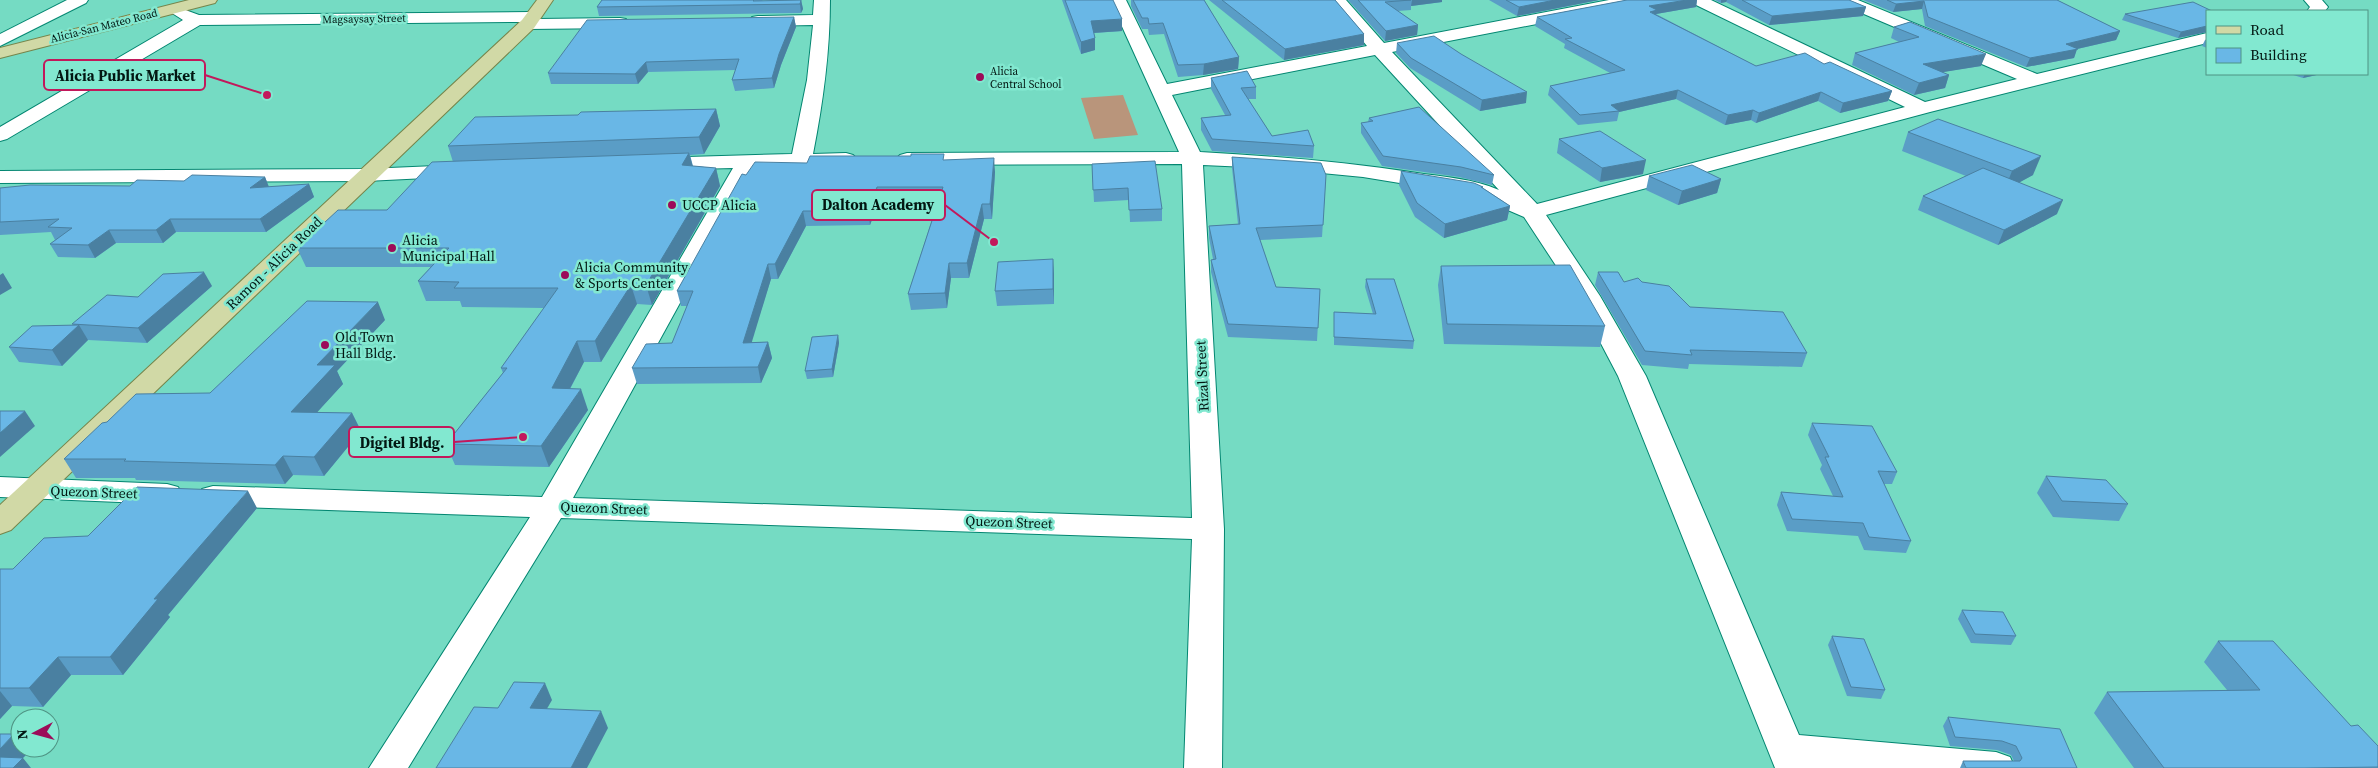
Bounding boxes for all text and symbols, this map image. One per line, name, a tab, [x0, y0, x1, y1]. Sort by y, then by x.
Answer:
street label: Alicia-San Mateo Road	[49, 5, 160, 47]
legend	[2206, 10, 2368, 75]
street label: Magsaysay Street	[322, 11, 406, 27]
text: Road	[2250, 19, 2284, 40]
text: Building	[2250, 44, 2307, 65]
callout: Alicia Public Market	[44, 60, 205, 90]
place label: Alicia Central School	[990, 64, 1061, 92]
text: Alicia Public Market	[55, 65, 196, 86]
marker: Alicia Central School	[974, 71, 986, 83]
callout: Dalton Academy	[812, 190, 945, 220]
text: Dalton Academy	[822, 194, 934, 215]
place label: UCCP Alicia	[682, 195, 758, 215]
marker: UCCP Alicia	[666, 199, 678, 211]
street label: Ramon - Alicia Road	[222, 212, 327, 314]
place label: Alicia Municipal Hall	[402, 230, 495, 266]
marker: Alicia Municipal Hall	[386, 242, 398, 254]
place label: Alicia Community & Sports Center	[575, 257, 689, 293]
marker: Alicia Community & Sports Center	[559, 269, 571, 281]
place label: Old Town Hall Bldg.	[335, 327, 397, 363]
marker: Old Town Hall Bldg.	[319, 339, 331, 351]
street label: Rizal Street	[1190, 340, 1214, 412]
callout: Digitel Bldg.	[349, 427, 454, 457]
text: Digitel Bldg.	[360, 432, 445, 453]
street label: Quezon Street	[50, 480, 138, 504]
street label: Quezon Street	[560, 496, 648, 520]
street label: Quezon Street	[965, 510, 1053, 534]
north arrow	[10, 708, 60, 758]
text: N	[12, 728, 33, 740]

